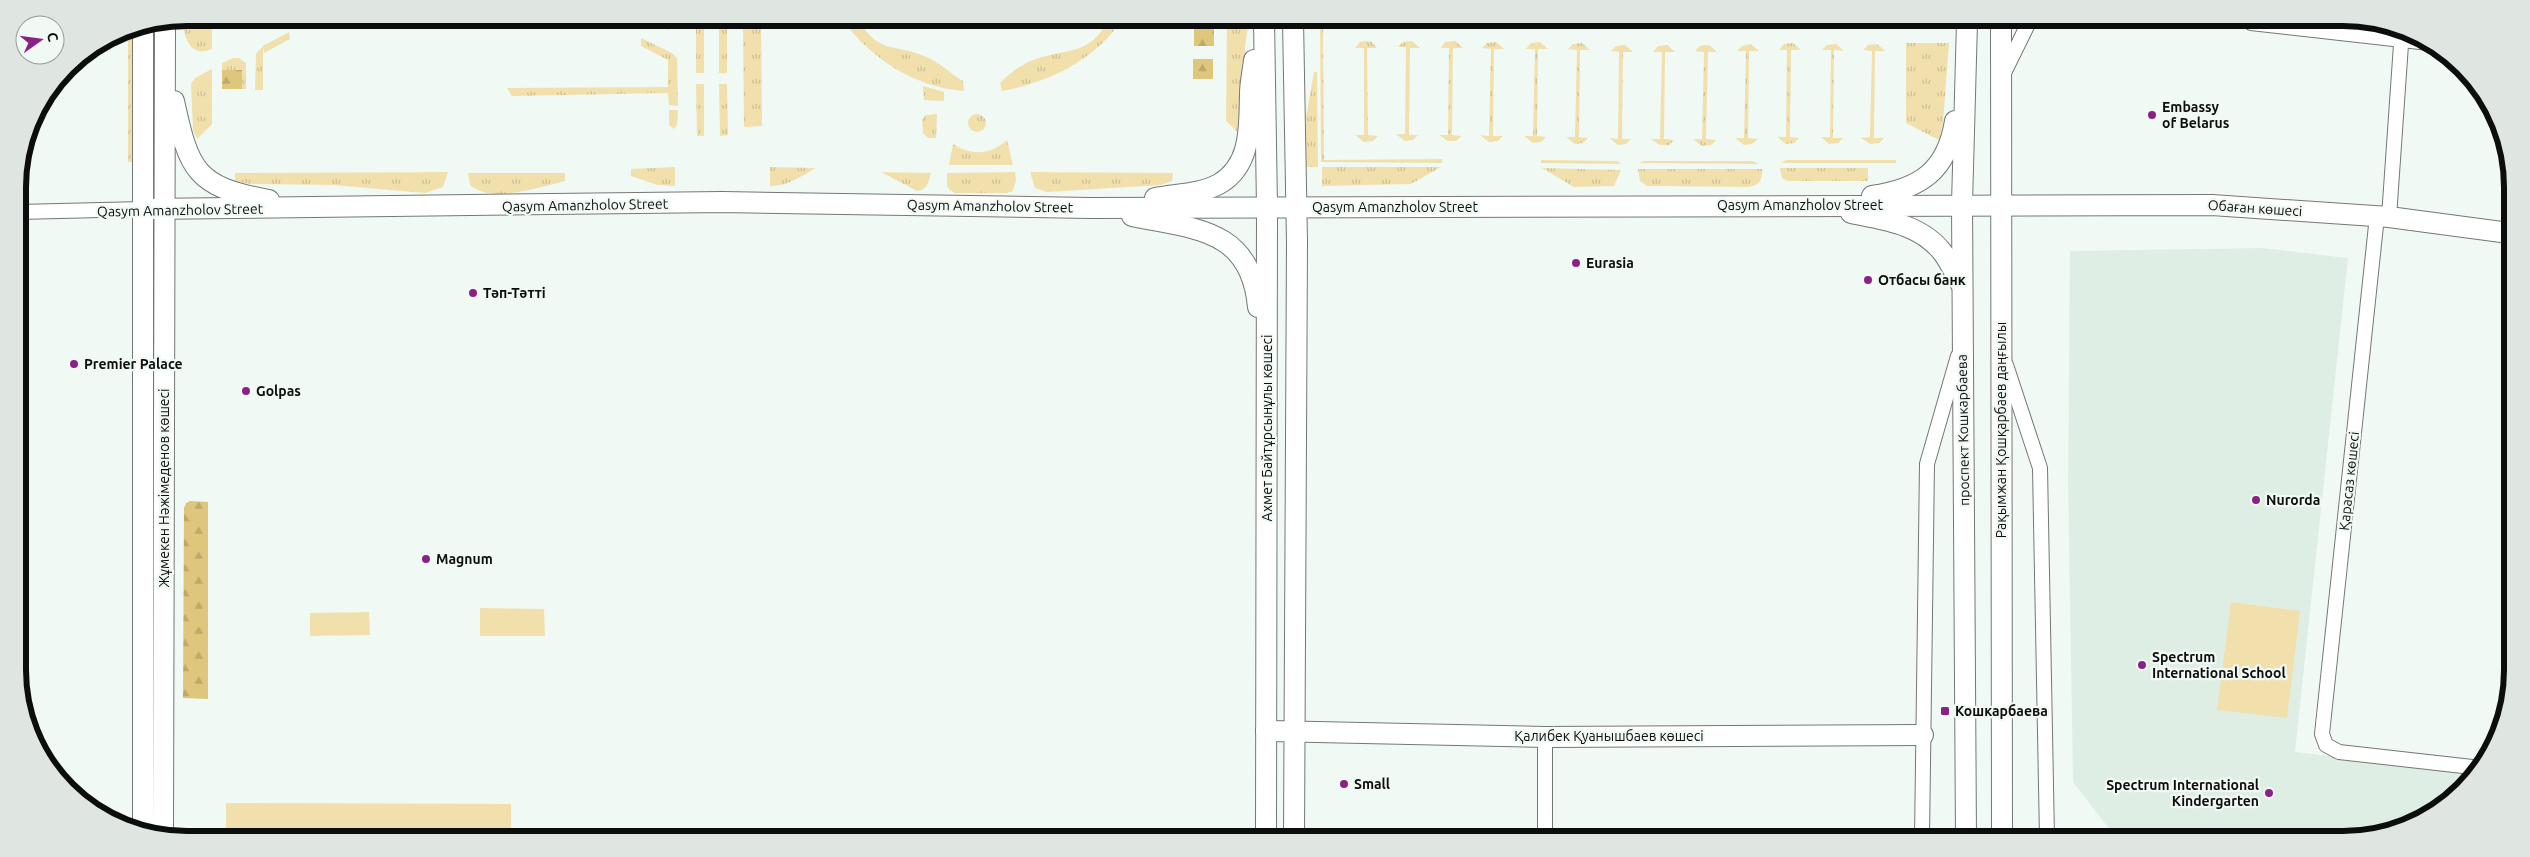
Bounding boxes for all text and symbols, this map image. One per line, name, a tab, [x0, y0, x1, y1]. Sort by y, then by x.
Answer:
north arrow	[15, 15, 65, 65]
text: С	[44, 31, 61, 43]
place label: Embassy of Belarus	[2162, 99, 2230, 131]
marker: Embassy of Belarus	[2146, 109, 2158, 121]
street label: Qasym Amanzholov Street	[502, 196, 669, 214]
street label: Qasym Amanzholov Street	[907, 197, 1074, 215]
street label: Qasym Amanzholov Street	[1717, 197, 1884, 213]
street label: Обаған көшесі	[2207, 197, 2303, 219]
street label: Qasym Amanzholov Street	[1312, 199, 1479, 215]
street label: Qasym Amanzholov Street	[97, 201, 264, 219]
place label: Eurasia	[1586, 255, 1634, 271]
marker: Eurasia	[1570, 257, 1582, 269]
place label: Отбасы банк	[1878, 272, 1966, 288]
marker: Отбасы банк	[1862, 274, 1874, 286]
place label: Тәп-Тәтті	[483, 285, 546, 301]
marker: Тәп-Тәтті	[467, 287, 479, 299]
street label: Рақымжан Қошқарбаев даңғылы	[1993, 322, 2009, 538]
street label: Ахмет Байтұрсынұлы көшесі	[1259, 334, 1275, 522]
street label: проспект Кошкарбаева	[1954, 354, 1972, 506]
place label: Premier Palace	[84, 356, 183, 372]
marker: Premier Palace	[68, 358, 80, 370]
place label: Golpas	[256, 383, 301, 399]
marker: Golpas	[240, 385, 252, 397]
street label: Жұмекен Нәжімеденов көшесі	[156, 389, 172, 587]
street label: Қарасаз көшесі	[2336, 431, 2362, 531]
place label: Nurorda	[2266, 492, 2320, 508]
marker: Nurorda	[2250, 494, 2262, 506]
place label: Magnum	[436, 551, 493, 567]
marker: Magnum	[420, 553, 432, 565]
place label: Spectrum International School	[2152, 649, 2286, 681]
marker: Spectrum International School	[2136, 659, 2148, 671]
place label: Кошкарбаева	[1955, 703, 2048, 719]
marker: Кошкарбаева	[1939, 705, 1951, 717]
street label: Қалибек Қуанышбаев көшесі	[1514, 728, 1704, 744]
place label: Small	[1354, 776, 1390, 792]
place label: Spectrum International Kindergarten	[2106, 777, 2259, 809]
marker: Small	[1338, 778, 1350, 790]
marker: Spectrum International Kindergarten	[2263, 787, 2275, 799]

